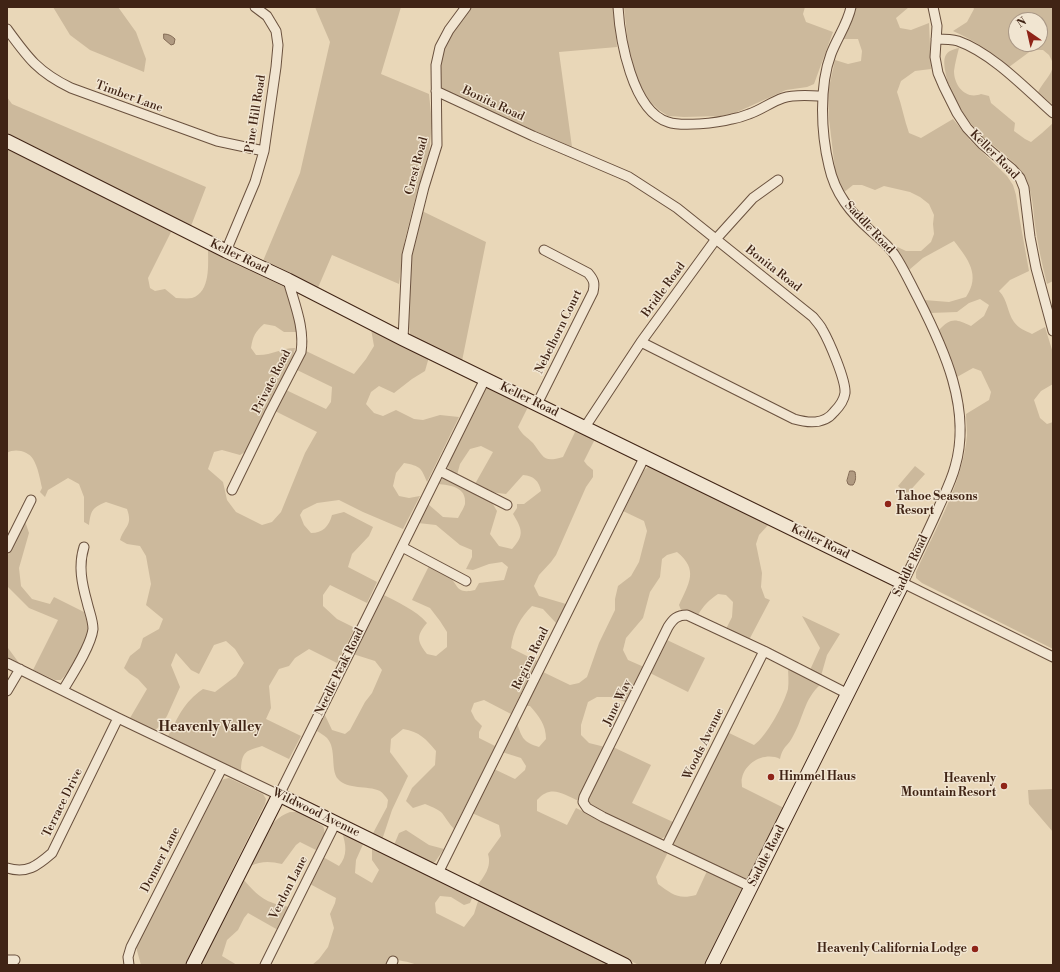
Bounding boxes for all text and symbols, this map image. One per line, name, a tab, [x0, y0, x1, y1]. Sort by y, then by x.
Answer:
north arrow	[1008, 12, 1048, 52]
text: N	[1014, 15, 1029, 31]
street label: Pine Hill Road	[243, 74, 269, 154]
street label: Timber Lane	[93, 78, 165, 116]
street label: Bonita Road	[460, 83, 526, 125]
street label: Keller Road	[966, 127, 1022, 183]
street label: Crest Road	[402, 136, 432, 196]
street label: Saddle Road	[841, 199, 897, 257]
street label: Keller Road	[207, 237, 271, 277]
street label: Bonita Road	[742, 243, 804, 295]
street label: Bridle Road	[639, 260, 689, 320]
street label: Nebelhorn Court	[532, 288, 586, 376]
street label: Private Road	[250, 347, 294, 417]
street label: Keller Road	[497, 380, 561, 420]
place label: Tahoe Seasons Resort	[896, 490, 978, 518]
marker: Tahoe Seasons Resort	[883, 499, 893, 509]
street label: Keller Road	[788, 522, 852, 562]
street label: Saddle Road	[890, 533, 932, 599]
street label: Regina Road	[510, 625, 552, 693]
street label: Needle Peak Road	[313, 626, 367, 718]
street label: June Way	[601, 678, 635, 728]
street label: Woods Avenue	[681, 706, 727, 782]
district label: Heavenly Valley	[159, 720, 261, 736]
street label: Terrace Drive	[40, 766, 86, 840]
place label: Himmel Haus	[779, 770, 856, 784]
marker: Himmel Haus	[766, 772, 776, 782]
place label: Heavenly Mountain Resort	[901, 772, 996, 800]
marker: Heavenly Mountain Resort	[999, 781, 1009, 791]
street label: Wildwood Avenue	[270, 786, 362, 840]
street label: Saddle Road	[745, 823, 789, 889]
street label: Donner Lane	[138, 825, 184, 895]
street label: Verdon Lane	[267, 854, 311, 922]
place label: Heavenly California Lodge	[817, 942, 967, 956]
marker: Heavenly California Lodge	[970, 944, 980, 954]

